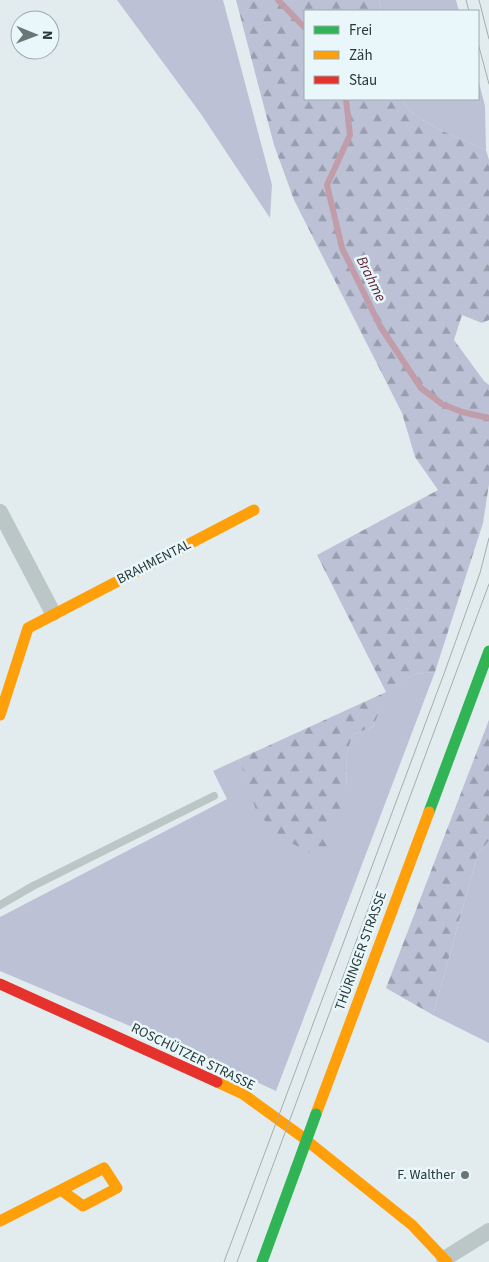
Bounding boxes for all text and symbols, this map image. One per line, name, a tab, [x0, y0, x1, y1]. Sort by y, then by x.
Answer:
north arrow	[10, 10, 60, 60]
legend	[304, 10, 479, 100]
text: Frei	[349, 20, 372, 41]
text: N	[37, 30, 57, 40]
text: Zäh	[349, 45, 373, 66]
text: Stau	[349, 70, 377, 91]
water label: Brahme	[351, 253, 391, 305]
street label: BRAHMENTAL	[113, 535, 195, 589]
street label: THÜRINGER STRASSE	[330, 889, 392, 1013]
street label: ROSCHÜTZER STRASSE	[128, 1018, 258, 1096]
place label: F. Walther	[397, 1165, 455, 1185]
marker: F. Walther	[459, 1169, 471, 1181]

